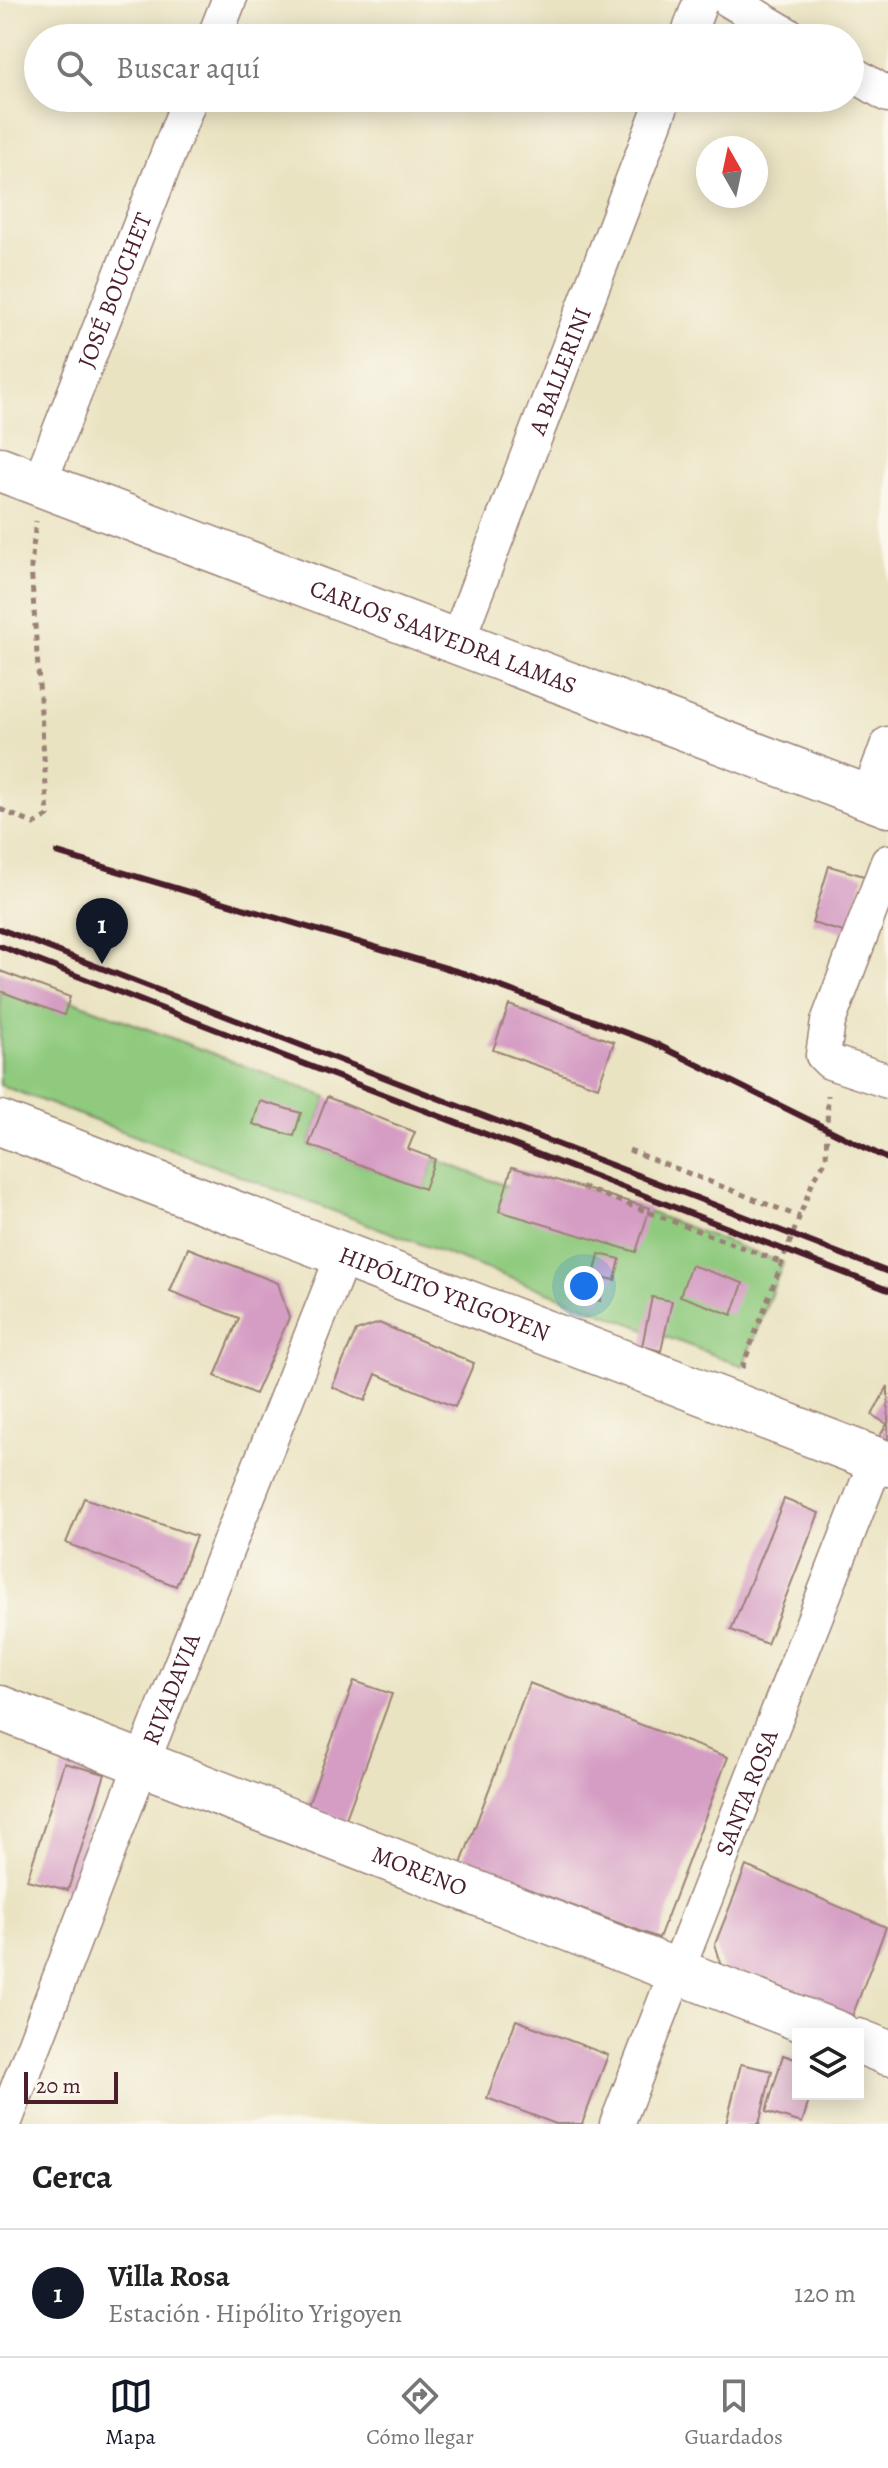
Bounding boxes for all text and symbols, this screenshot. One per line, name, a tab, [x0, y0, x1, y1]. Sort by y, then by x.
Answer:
search box	[24, 24, 864, 112]
icon: search	[52, 46, 96, 90]
text: Buscar aquí	[116, 48, 260, 88]
north arrow	[696, 136, 768, 208]
street label: JOSÉ BOUCHET	[70, 208, 160, 372]
street label: A BALLERINI	[521, 303, 599, 440]
street label: CARLOS SAAVEDRA LAMAS	[305, 572, 581, 702]
pin: 1	[76, 898, 128, 964]
street label: HIPÓLITO YRIGOYEN	[334, 1239, 554, 1349]
your location	[564, 1266, 604, 1306]
street label: RIVADAVIA	[135, 1628, 208, 1750]
street label: SANTA ROSA	[708, 1724, 786, 1860]
street label: MORENO	[367, 1838, 472, 1904]
map controls	[792, 2028, 864, 2100]
button: layers	[792, 2028, 864, 2100]
scale bar	[24, 2068, 118, 2104]
text: 20 m	[36, 2071, 81, 2101]
text: Cerca	[32, 2153, 113, 2200]
text: Villa Rosa	[108, 2256, 230, 2296]
text: 1	[53, 2276, 63, 2311]
text: 120 m	[794, 2276, 856, 2311]
text: Estación · Hipólito Yrigoyen	[108, 2296, 402, 2331]
tab: Mapa	[105, 2374, 156, 2452]
tab: Cómo llegar	[366, 2374, 474, 2452]
tab: Guardados	[684, 2374, 783, 2452]

